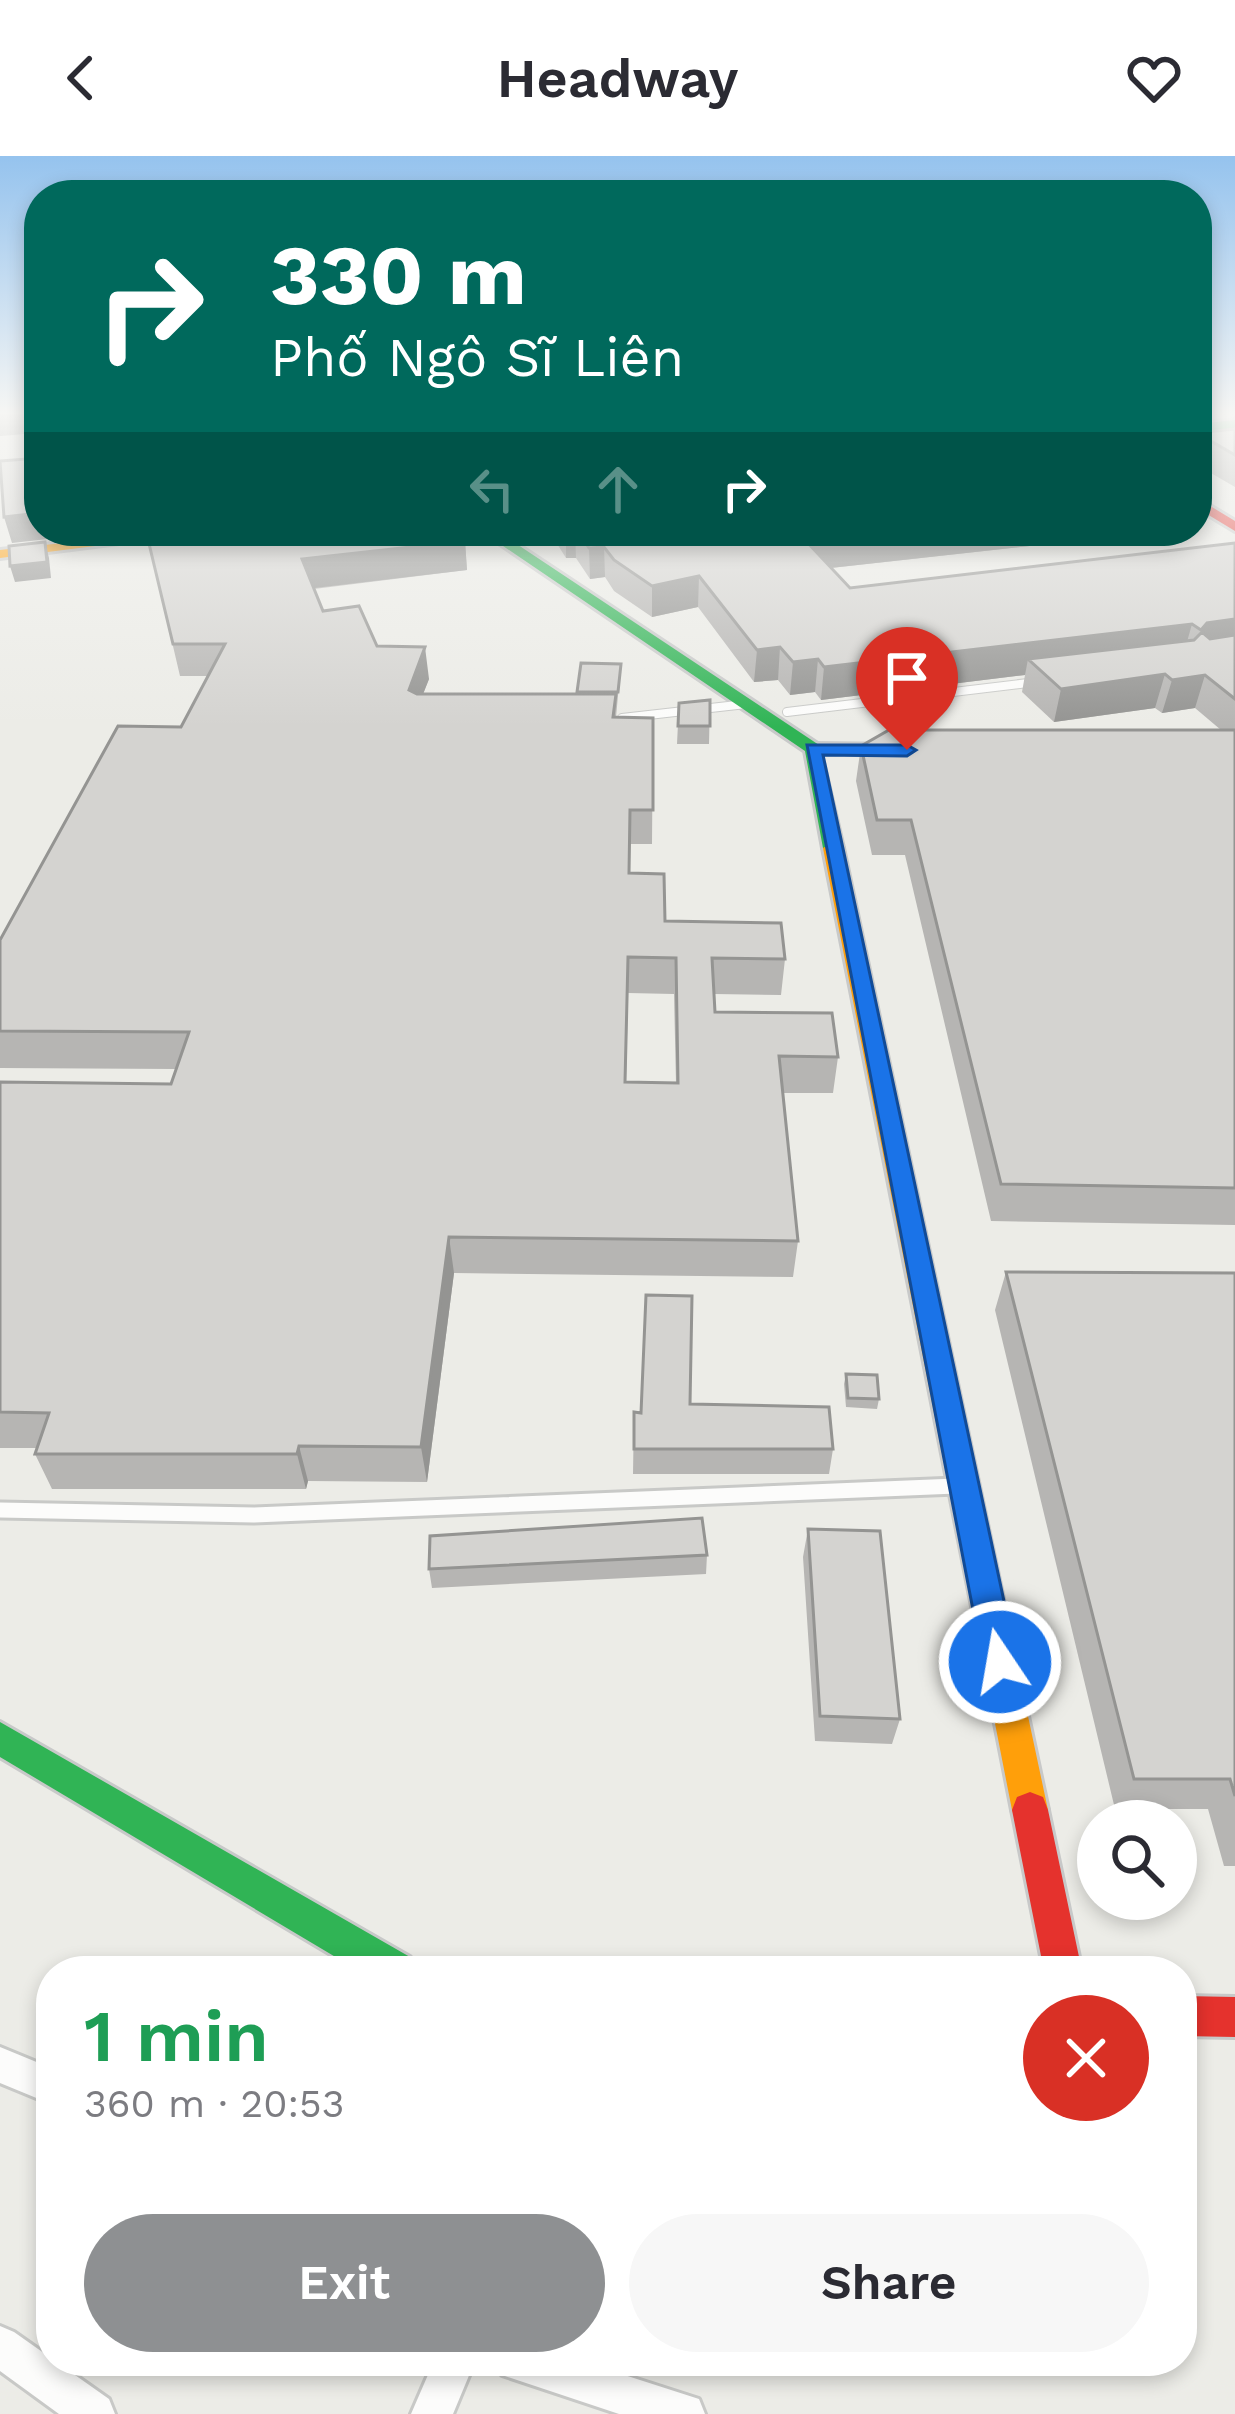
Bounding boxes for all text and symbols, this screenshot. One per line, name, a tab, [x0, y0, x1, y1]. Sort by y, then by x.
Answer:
icon: back	[48, 45, 114, 111]
icon: heart	[1121, 45, 1187, 111]
text: Headway	[497, 47, 738, 110]
text: 330 m	[270, 226, 527, 324]
icon: right	[72, 228, 228, 384]
text: Phố Ngô Sĩ Liên	[270, 326, 684, 389]
icon: left	[459, 456, 525, 522]
icon: ahead	[585, 456, 651, 522]
icon: right	[711, 456, 777, 522]
pin	[856, 627, 958, 750]
icon: arrive	[874, 645, 940, 711]
position arrow	[937, 1599, 1063, 1725]
map controls	[1077, 1800, 1197, 1920]
button: search	[1077, 1800, 1197, 1920]
text: 1 min	[84, 1994, 269, 2078]
button: close	[1023, 1995, 1149, 2121]
text: 360 m · 20:53	[84, 2081, 345, 2126]
button: Exit	[84, 2214, 605, 2352]
button: Share	[629, 2214, 1149, 2352]

